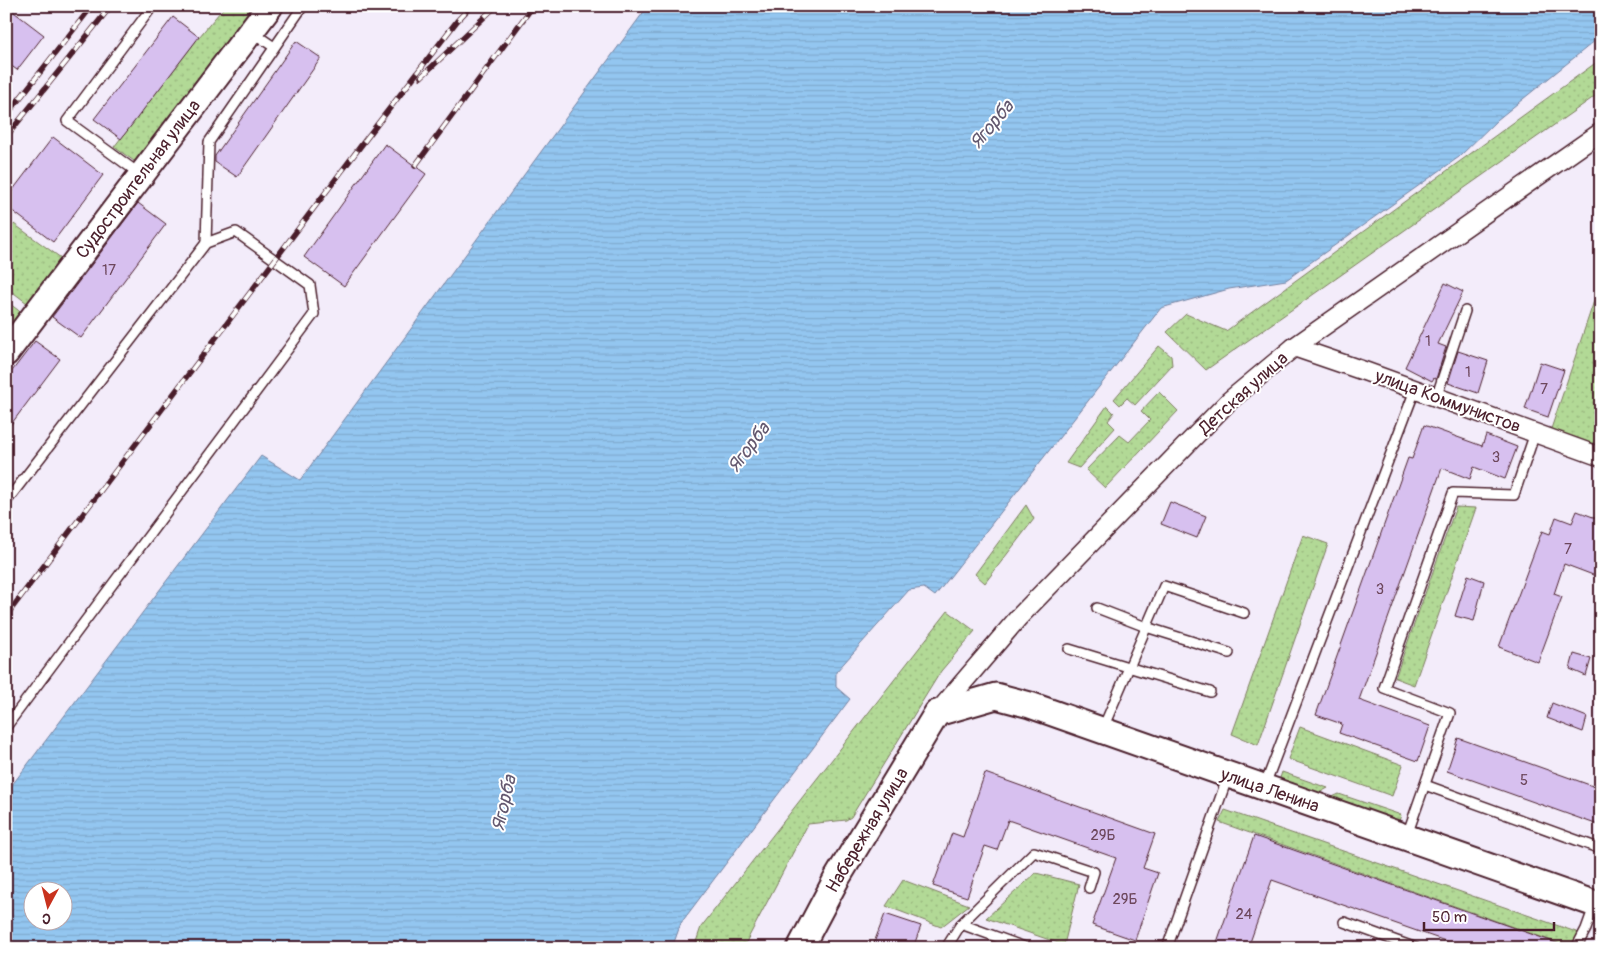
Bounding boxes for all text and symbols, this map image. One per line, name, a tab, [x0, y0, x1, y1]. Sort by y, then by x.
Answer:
water label: Ягорба	[964, 94, 1020, 154]
street label: Судостроительная улица	[71, 95, 206, 263]
house number: 17	[102, 261, 116, 280]
house number: 1	[1425, 332, 1431, 351]
street label: Детская улица	[1193, 347, 1293, 440]
house number: 1	[1465, 363, 1471, 382]
street label: улица Коммунистов	[1371, 364, 1524, 439]
house number: 7	[1540, 380, 1548, 399]
water label: Ягорба	[722, 417, 776, 477]
house number: 3	[1492, 448, 1500, 467]
house number: 7	[1564, 540, 1572, 559]
house number: 3	[1376, 580, 1384, 599]
street label: улица Ленина	[1217, 763, 1322, 818]
street label: Набережная улица	[821, 764, 914, 897]
house number: 5	[1520, 771, 1528, 790]
water label: Ягорба	[486, 772, 522, 833]
house number: 29Б	[1090, 826, 1116, 845]
north arrow	[22, 882, 72, 932]
house number: 29Б	[1112, 890, 1138, 909]
scale bar	[1424, 899, 1554, 931]
house number: 24	[1235, 905, 1253, 924]
text: 50 m	[1432, 908, 1467, 927]
text: С	[41, 909, 52, 927]

